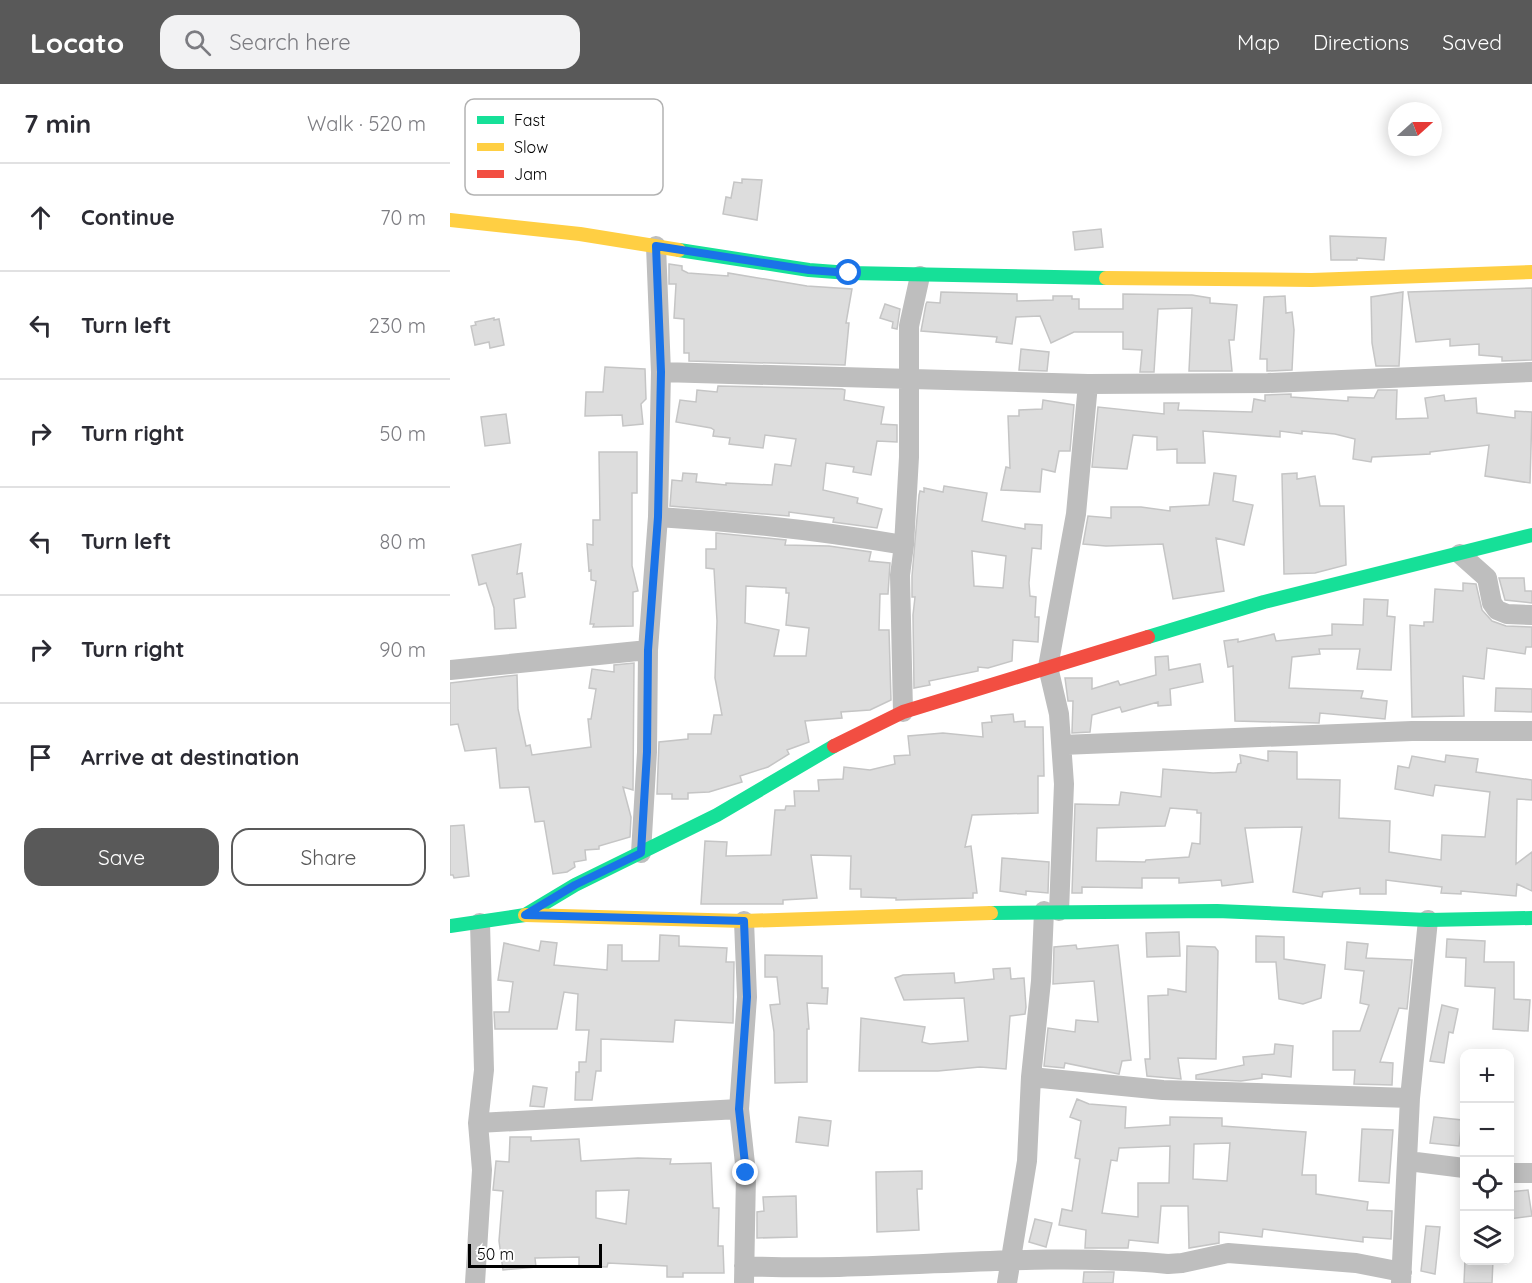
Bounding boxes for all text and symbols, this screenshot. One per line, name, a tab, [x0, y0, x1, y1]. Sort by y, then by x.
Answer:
search box	[160, 15, 580, 69]
text: Locato	[30, 25, 124, 60]
icon: search	[181, 26, 214, 59]
text: Search here	[229, 28, 351, 56]
text: Map	[1237, 29, 1280, 55]
text: Directions	[1313, 29, 1409, 55]
text: Saved	[1442, 29, 1502, 55]
legend	[465, 99, 663, 195]
north arrow	[1388, 102, 1442, 156]
text: 7 min	[24, 107, 91, 140]
text: Fast	[514, 110, 545, 130]
text: Walk · 520 m	[307, 111, 426, 136]
text: Slow	[514, 137, 548, 157]
text: Jam	[514, 164, 547, 184]
icon: ahead	[24, 201, 57, 234]
text: Continue	[81, 203, 175, 231]
text: 70 m	[380, 205, 426, 230]
route start	[835, 259, 861, 285]
icon: left	[24, 309, 57, 342]
text: Turn left	[81, 311, 171, 339]
text: 230 m	[369, 313, 426, 338]
icon: right	[24, 417, 57, 450]
text: Turn right	[81, 419, 185, 447]
text: 50 m	[380, 421, 426, 446]
icon: left	[24, 525, 57, 558]
text: Turn left	[81, 527, 171, 555]
text: 80 m	[380, 529, 426, 554]
icon: right	[24, 633, 57, 666]
text: Turn right	[81, 635, 185, 663]
text: 90 m	[379, 637, 426, 662]
icon: arrive	[24, 741, 57, 774]
text: Arrive at destination	[81, 743, 299, 771]
button: Save	[24, 828, 219, 886]
button: Share	[231, 828, 426, 886]
map controls	[1460, 1049, 1514, 1265]
button: +	[1460, 1049, 1514, 1103]
button: −	[1460, 1103, 1514, 1157]
button: locate	[1460, 1157, 1514, 1211]
route end	[732, 1159, 758, 1185]
button: layers	[1460, 1211, 1514, 1265]
scale bar	[468, 1241, 602, 1268]
text: 50 m	[477, 1244, 514, 1264]

